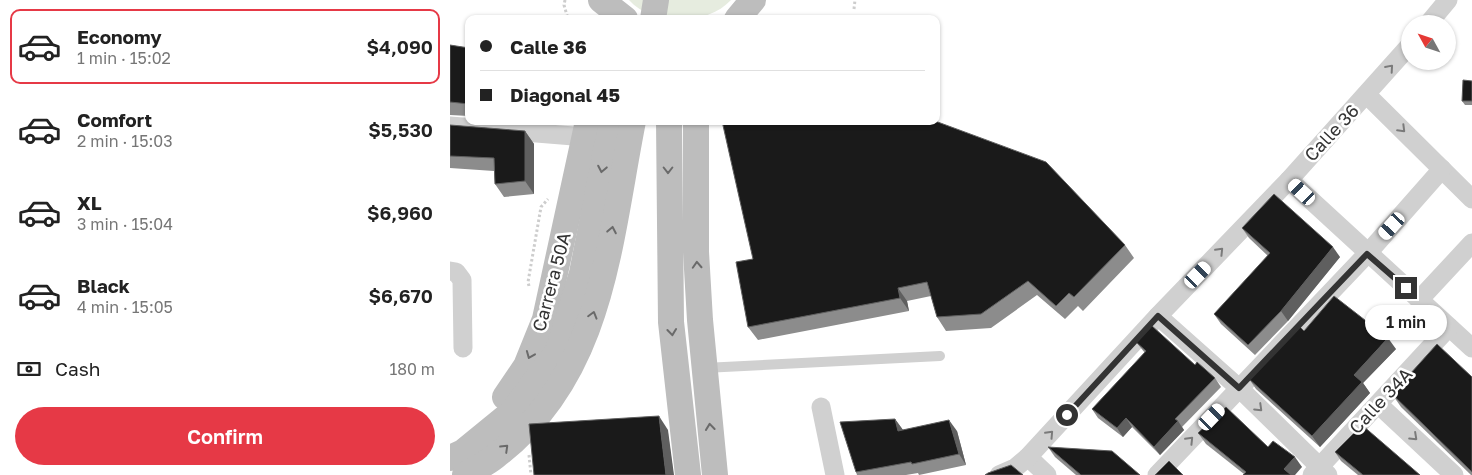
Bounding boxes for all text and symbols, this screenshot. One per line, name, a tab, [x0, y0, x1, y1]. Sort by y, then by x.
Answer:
north arrow	[1401, 15, 1456, 70]
map controls	[1401, 15, 1456, 70]
icon: car	[17, 24, 62, 69]
text: Economy	[77, 25, 162, 48]
text: $4,090	[367, 35, 433, 58]
text: Calle 36	[510, 35, 587, 58]
text: 1 min · 15:02	[77, 48, 171, 68]
one-way arrow	[1385, 64, 1394, 73]
text: Diagonal 45	[510, 83, 620, 106]
street label: Calle 36	[1299, 99, 1363, 165]
icon: car	[17, 107, 62, 152]
text: Comfort	[77, 108, 152, 131]
text: $5,530	[368, 118, 433, 141]
one-way arrow	[1396, 123, 1405, 132]
text: 2 min · 15:03	[77, 131, 173, 151]
one-way arrow	[597, 165, 608, 174]
one-way arrow	[663, 166, 673, 174]
car	[1285, 176, 1318, 208]
icon: car	[17, 190, 62, 235]
text: XL	[77, 191, 102, 214]
text: $6,960	[367, 201, 433, 224]
car	[1376, 210, 1407, 242]
text: 3 min · 15:04	[77, 214, 173, 234]
one-way arrow	[606, 225, 616, 234]
street label: Carrera 50A	[527, 230, 575, 334]
one-way arrow	[1215, 248, 1224, 257]
car	[1182, 259, 1213, 291]
one-way arrow	[691, 260, 702, 268]
icon: car	[17, 273, 62, 318]
text: Black	[77, 274, 130, 297]
route end	[1395, 277, 1417, 299]
text: $6,670	[368, 284, 433, 307]
text: 4 min · 15:05	[77, 297, 173, 317]
callout: 1 min	[1365, 306, 1447, 340]
one-way arrow	[588, 311, 598, 319]
text: 1 min	[1386, 312, 1426, 332]
one-way arrow	[666, 329, 677, 337]
one-way arrow	[526, 350, 536, 359]
icon: cash	[15, 355, 43, 383]
text: Cash	[55, 357, 100, 380]
text: 180 m	[389, 359, 435, 379]
street label: Calle 34A	[1344, 363, 1416, 438]
car	[1196, 401, 1227, 433]
one-way arrow	[1253, 402, 1262, 411]
route start	[1056, 404, 1078, 426]
button: Confirm	[15, 407, 435, 465]
one-way arrow	[705, 422, 716, 430]
one-way arrow	[1044, 430, 1053, 439]
one-way arrow	[1408, 431, 1417, 440]
one-way arrow	[1184, 436, 1193, 445]
one-way arrow	[499, 445, 508, 454]

